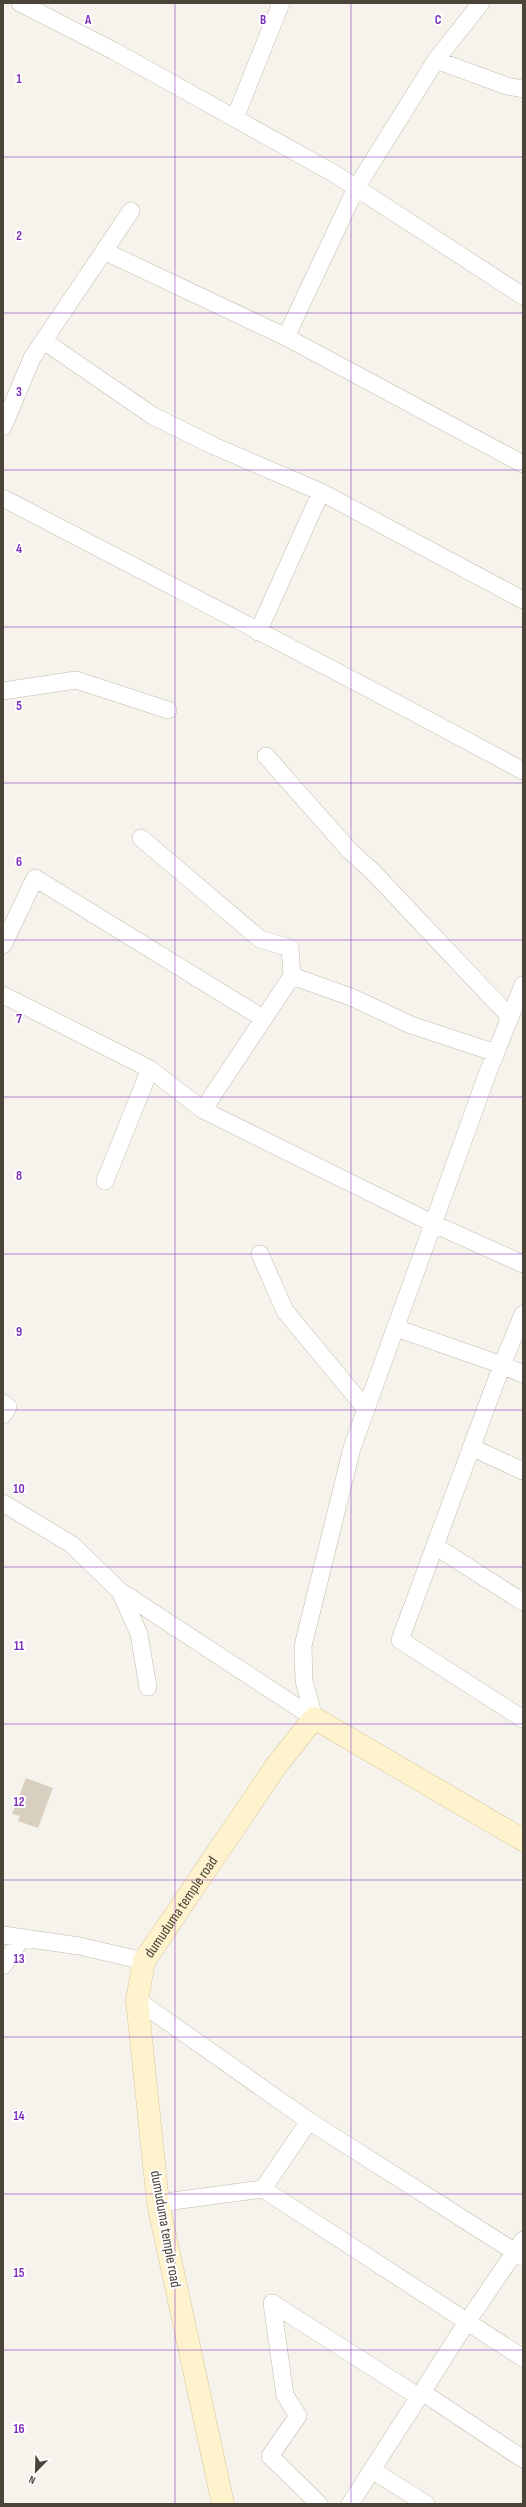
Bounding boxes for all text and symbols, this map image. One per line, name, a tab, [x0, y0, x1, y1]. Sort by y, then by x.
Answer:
text: A	[84, 12, 92, 28]
text: B	[260, 12, 266, 28]
text: C	[435, 12, 442, 28]
text: 1	[16, 71, 22, 87]
text: 2	[16, 228, 22, 244]
text: 3	[16, 384, 22, 400]
text: 4	[16, 541, 22, 557]
text: 5	[16, 698, 22, 714]
text: 6	[16, 854, 22, 870]
text: 7	[16, 1011, 22, 1027]
text: 8	[16, 1168, 22, 1184]
text: 9	[16, 1324, 22, 1340]
text: 10	[13, 1481, 25, 1497]
text: 11	[14, 1638, 24, 1654]
text: 12	[14, 1794, 25, 1810]
street label: dumuduma temple road	[140, 1853, 222, 1962]
text: 13	[14, 1951, 25, 1967]
text: 14	[13, 2108, 25, 2124]
street label: dumuduma temple road	[146, 2169, 185, 2289]
text: 15	[14, 2265, 25, 2281]
text: 16	[13, 2421, 25, 2437]
north arrow	[16, 2451, 56, 2491]
text: N	[27, 2473, 38, 2487]

